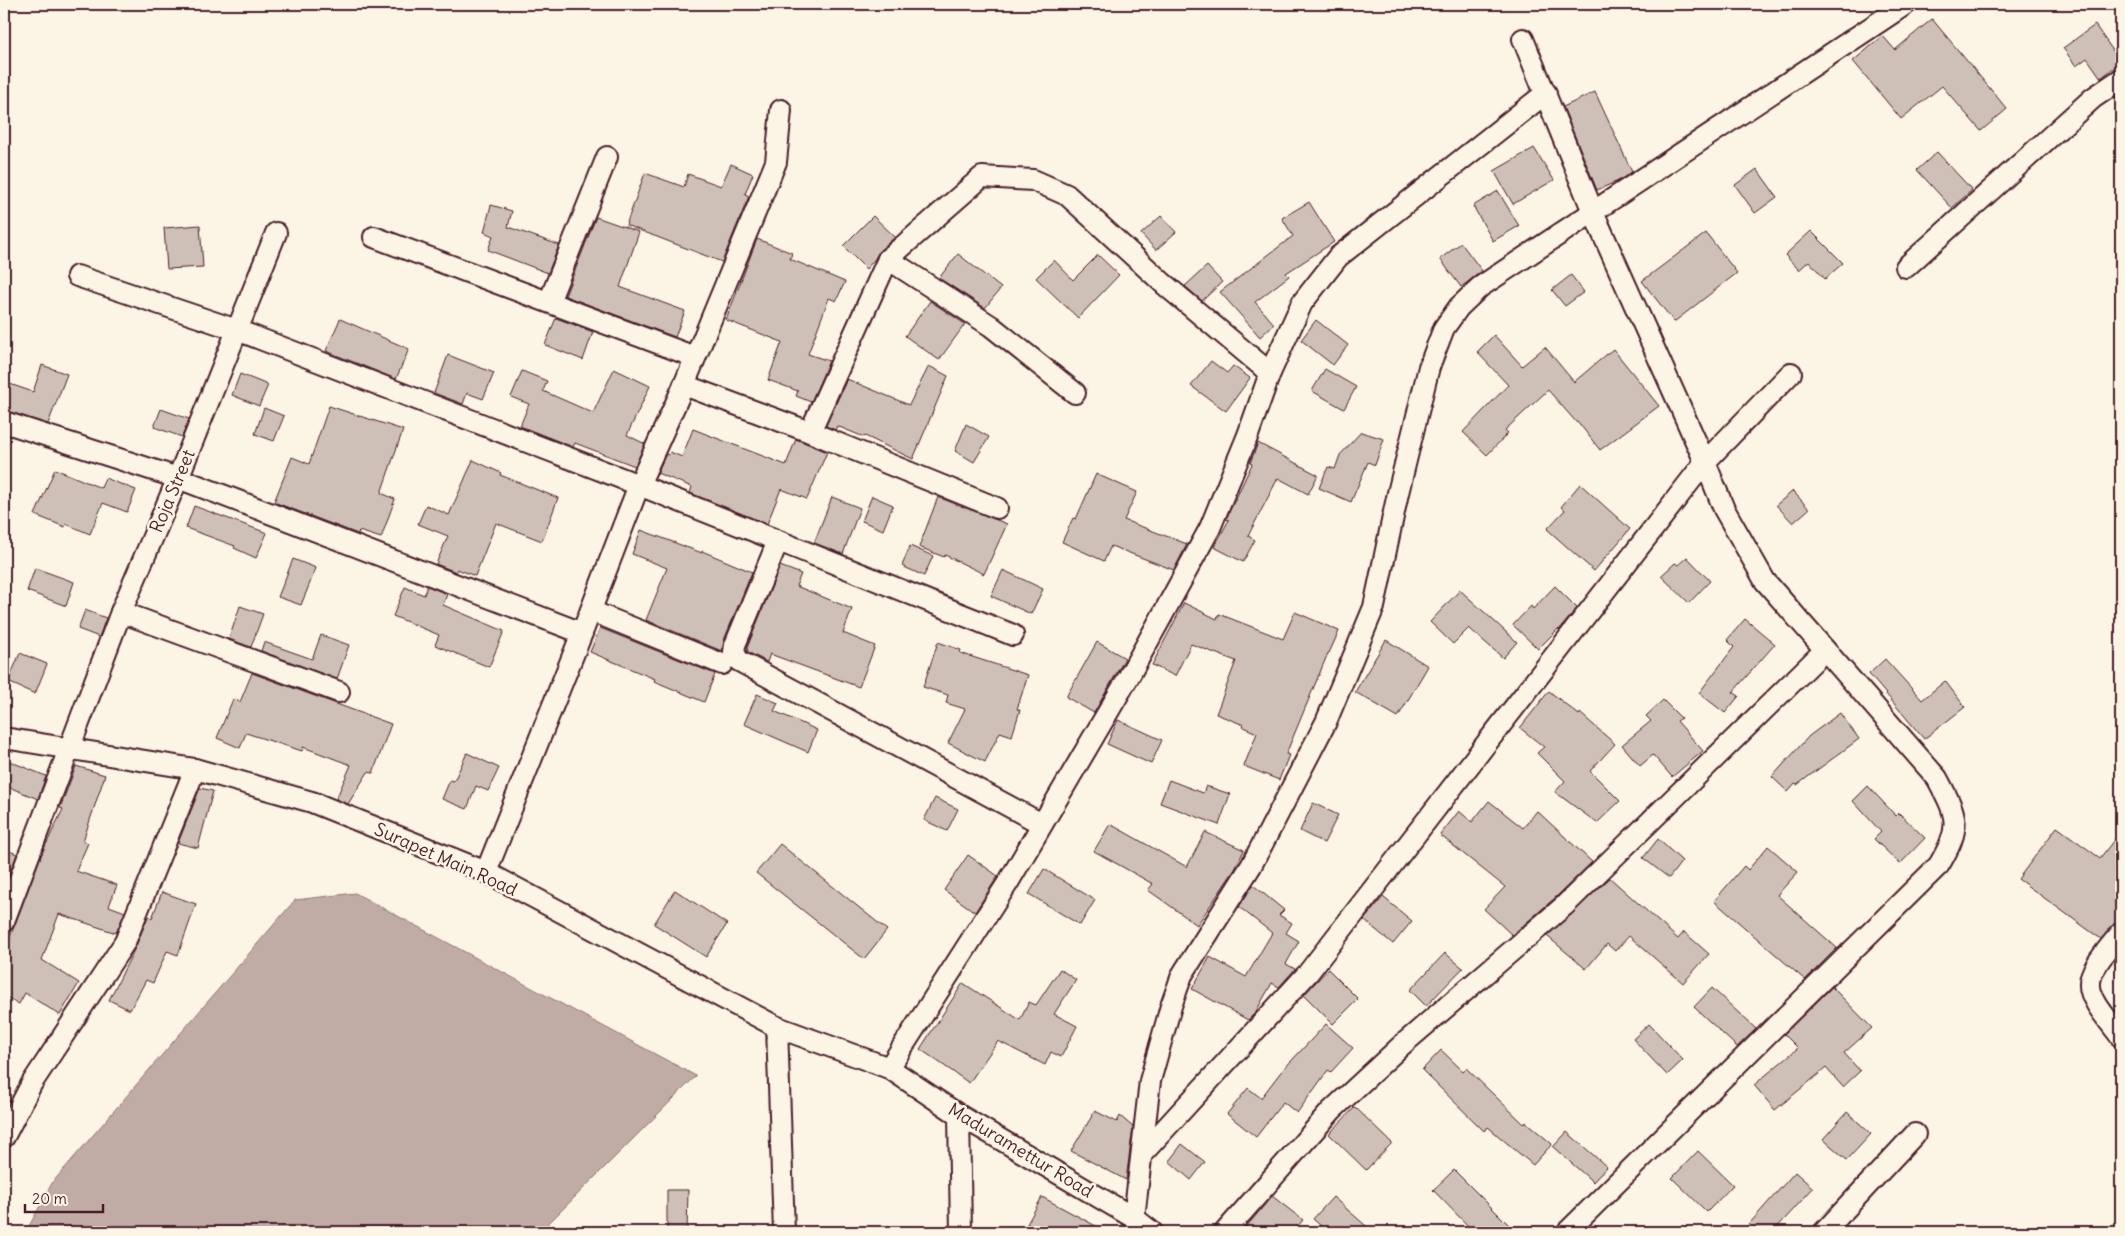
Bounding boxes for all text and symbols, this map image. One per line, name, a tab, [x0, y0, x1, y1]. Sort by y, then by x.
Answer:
street label: Roja Street	[144, 446, 200, 536]
street label: Surapet Main Road	[371, 817, 521, 901]
street label: Maduramettur Road	[944, 1098, 1098, 1203]
scale bar	[25, 1181, 102, 1213]
text: 20 m	[32, 1189, 67, 1208]

